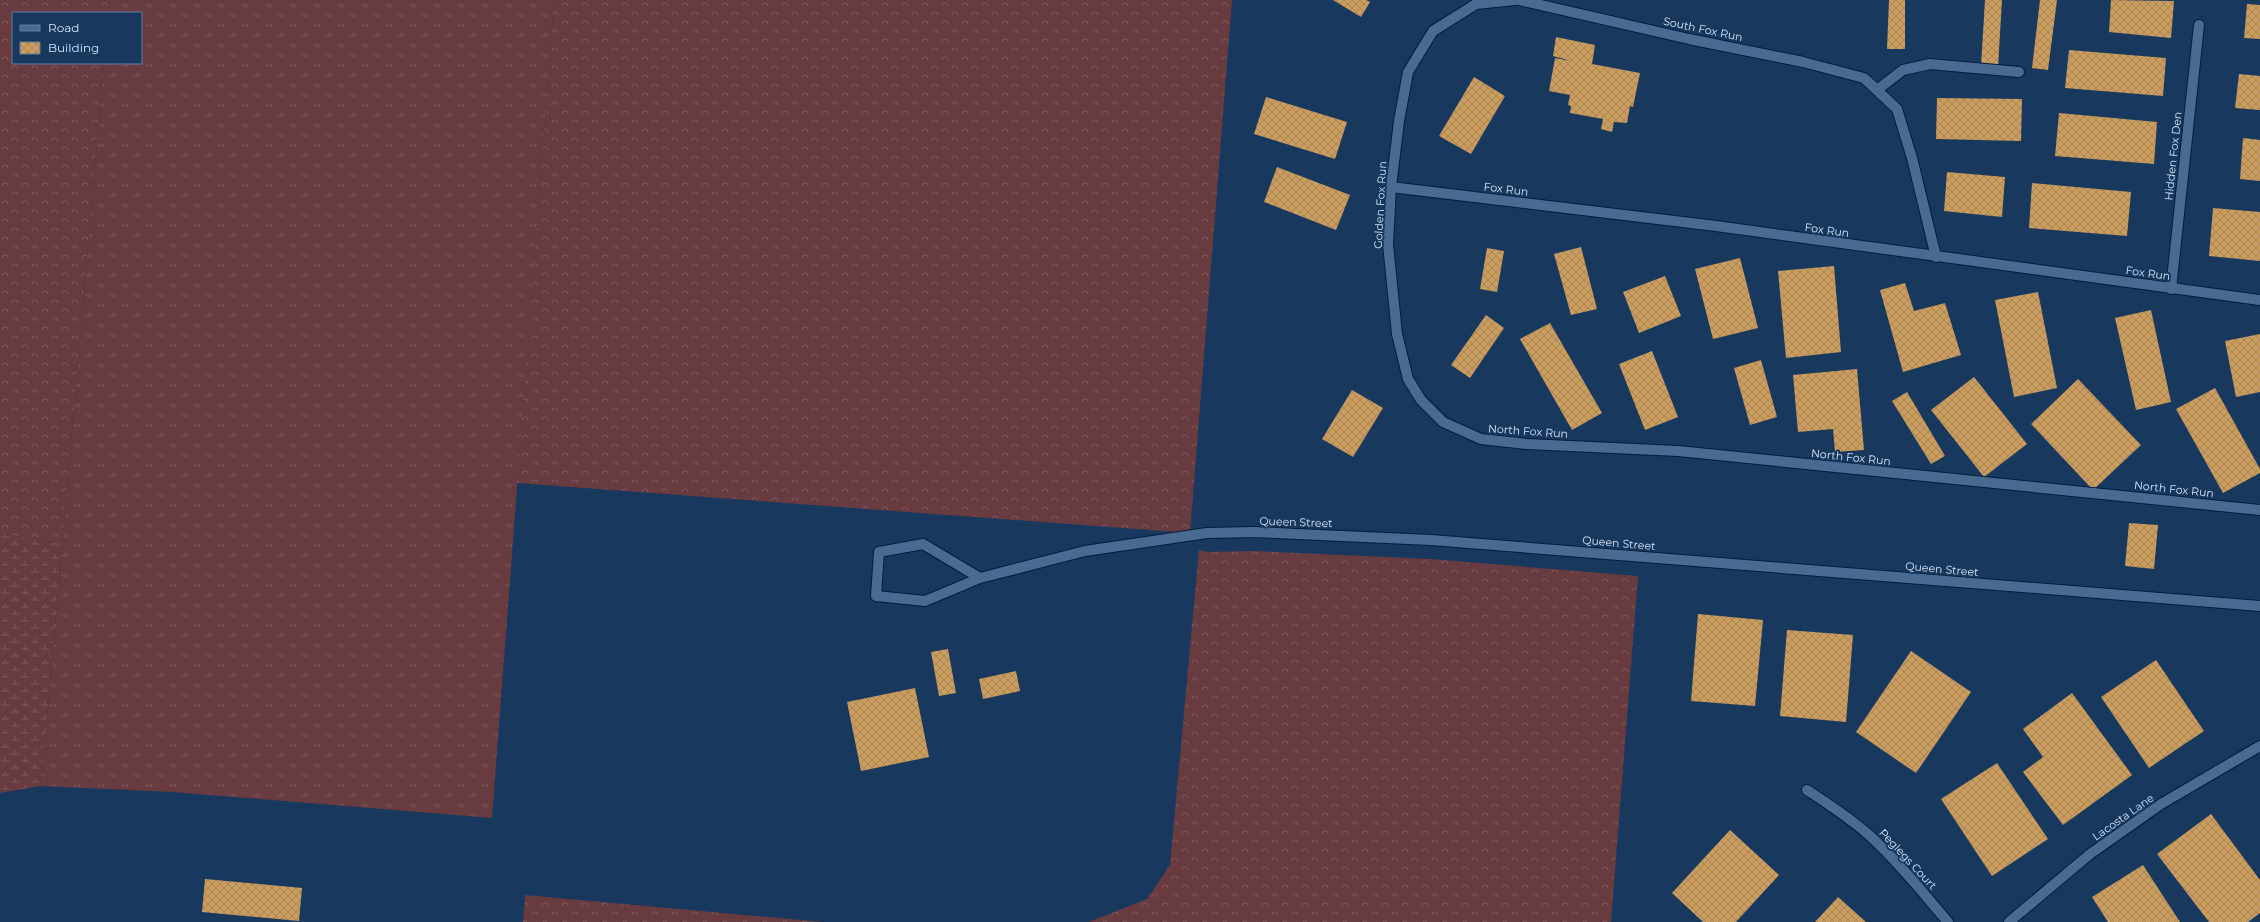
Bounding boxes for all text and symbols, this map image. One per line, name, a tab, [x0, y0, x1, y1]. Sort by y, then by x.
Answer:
legend	[12, 12, 142, 64]
street label: South Fox Run	[1662, 14, 1744, 44]
text: Road	[48, 20, 79, 35]
text: Building	[48, 40, 99, 55]
street label: Hidden Fox Den	[2161, 111, 2185, 201]
street label: Golden Fox Run	[1371, 161, 1389, 249]
street label: Fox Run	[1483, 179, 1529, 199]
street label: Fox Run	[1804, 220, 1850, 240]
street label: Fox Run	[2125, 263, 2171, 283]
street label: North Fox Run	[1488, 421, 1568, 441]
street label: North Fox Run	[1810, 446, 1892, 468]
street label: North Fox Run	[2133, 478, 2215, 500]
street label: Queen Street	[1259, 514, 1333, 530]
street label: Queen Street	[1582, 533, 1657, 553]
street label: Queen Street	[1905, 559, 1980, 579]
street label: Lacosta Lane	[2089, 790, 2157, 843]
street label: Peglegs Court	[1876, 826, 1940, 893]

